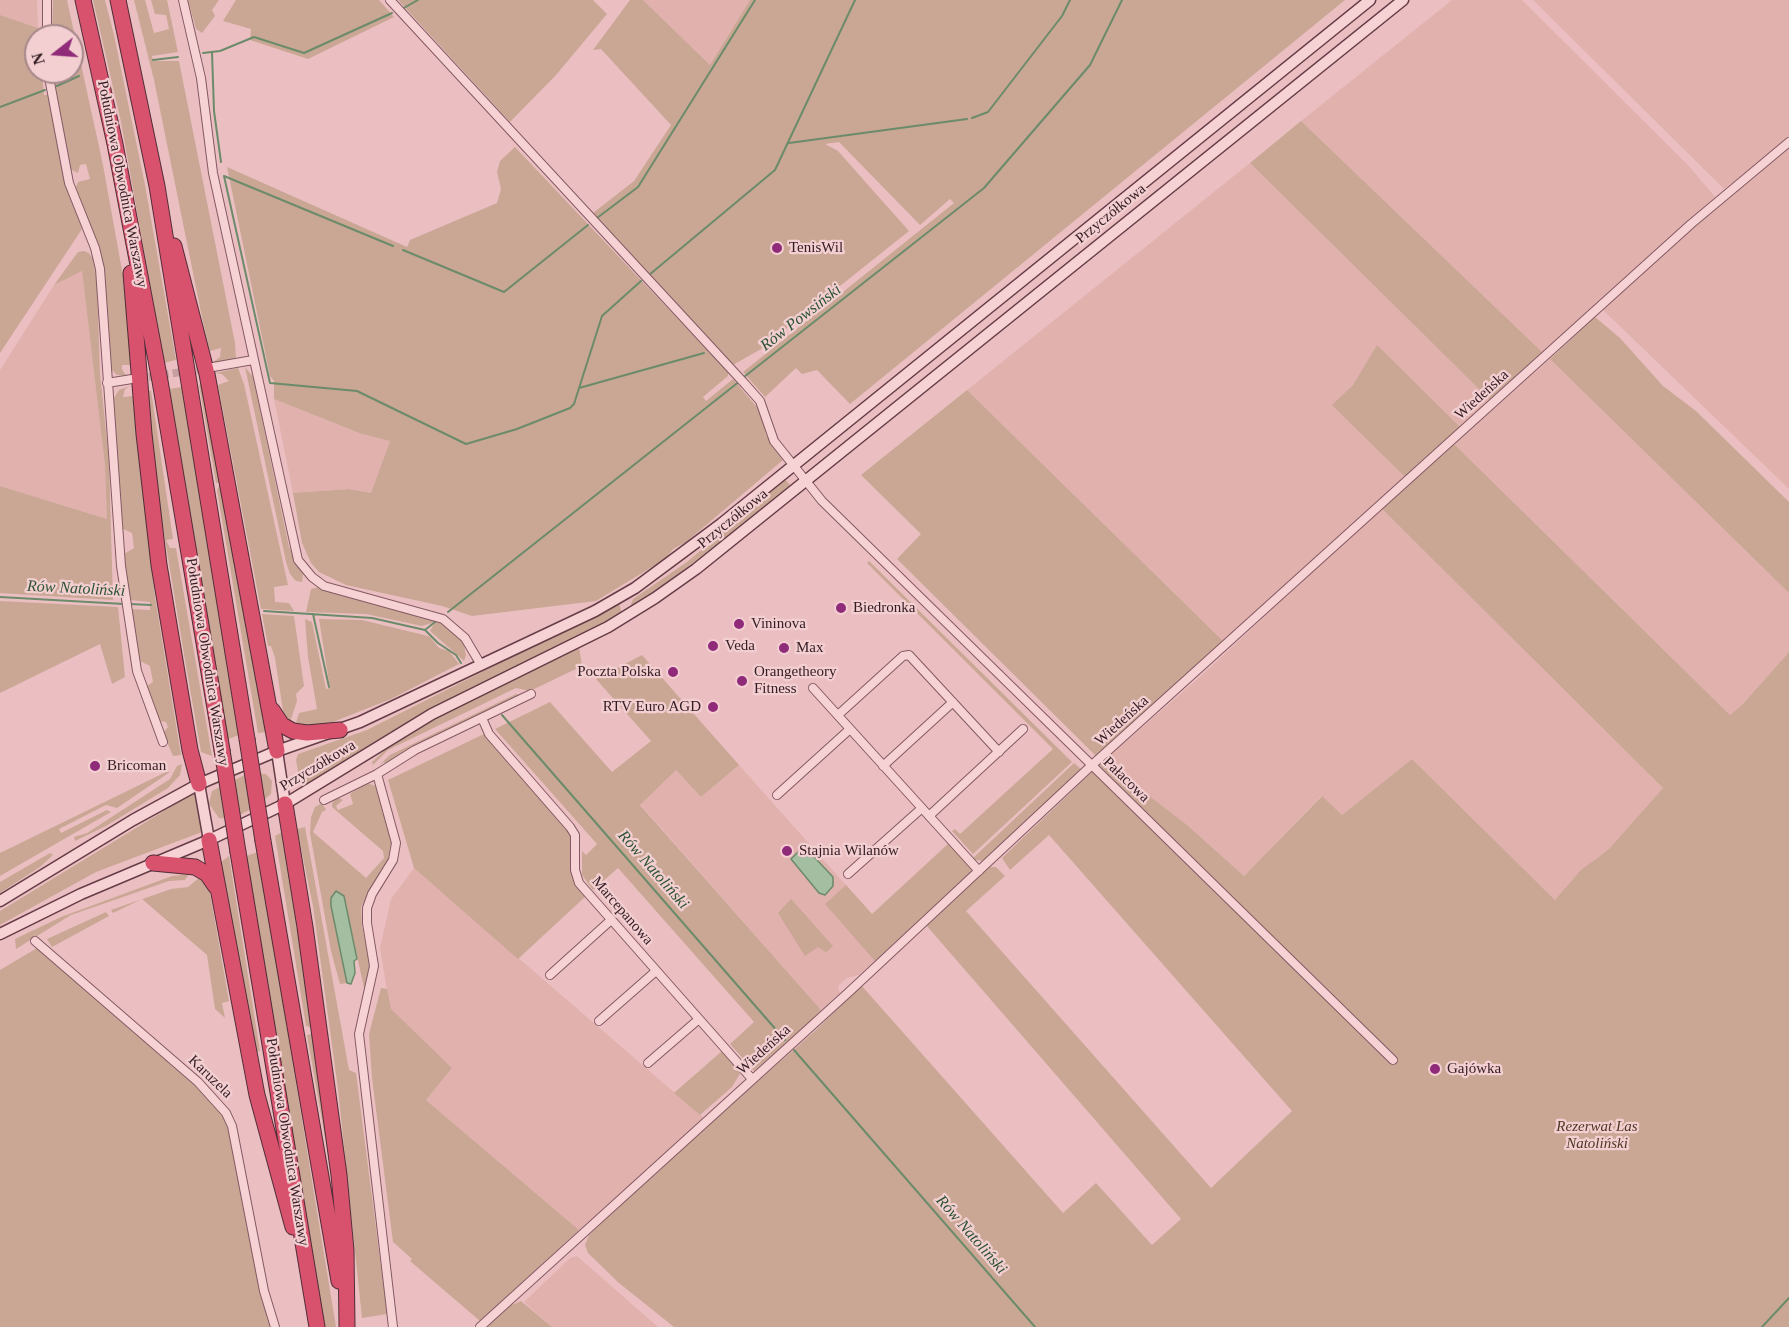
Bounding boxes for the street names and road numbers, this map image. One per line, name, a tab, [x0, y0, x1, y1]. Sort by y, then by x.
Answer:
street label: Południowa Obwodnica Warszawy	[93, 79, 151, 289]
street label: Przyczółkowa	[1072, 180, 1150, 248]
street label: Wiedeńska	[1451, 366, 1513, 424]
street label: Przyczółkowa	[694, 485, 772, 553]
street label: Południowa Obwodnica Warszawy	[182, 557, 232, 767]
street label: Wiedeńska	[1091, 692, 1153, 750]
street label: Przyczółkowa	[277, 736, 359, 796]
street label: Pałacowa	[1099, 754, 1153, 806]
street label: Marcepanowa	[587, 873, 657, 949]
street label: Wiedeńska	[733, 1021, 795, 1079]
street label: Południowa Obwodnica Warszawy	[262, 1037, 312, 1247]
street label: Karuzela	[184, 1052, 236, 1102]

